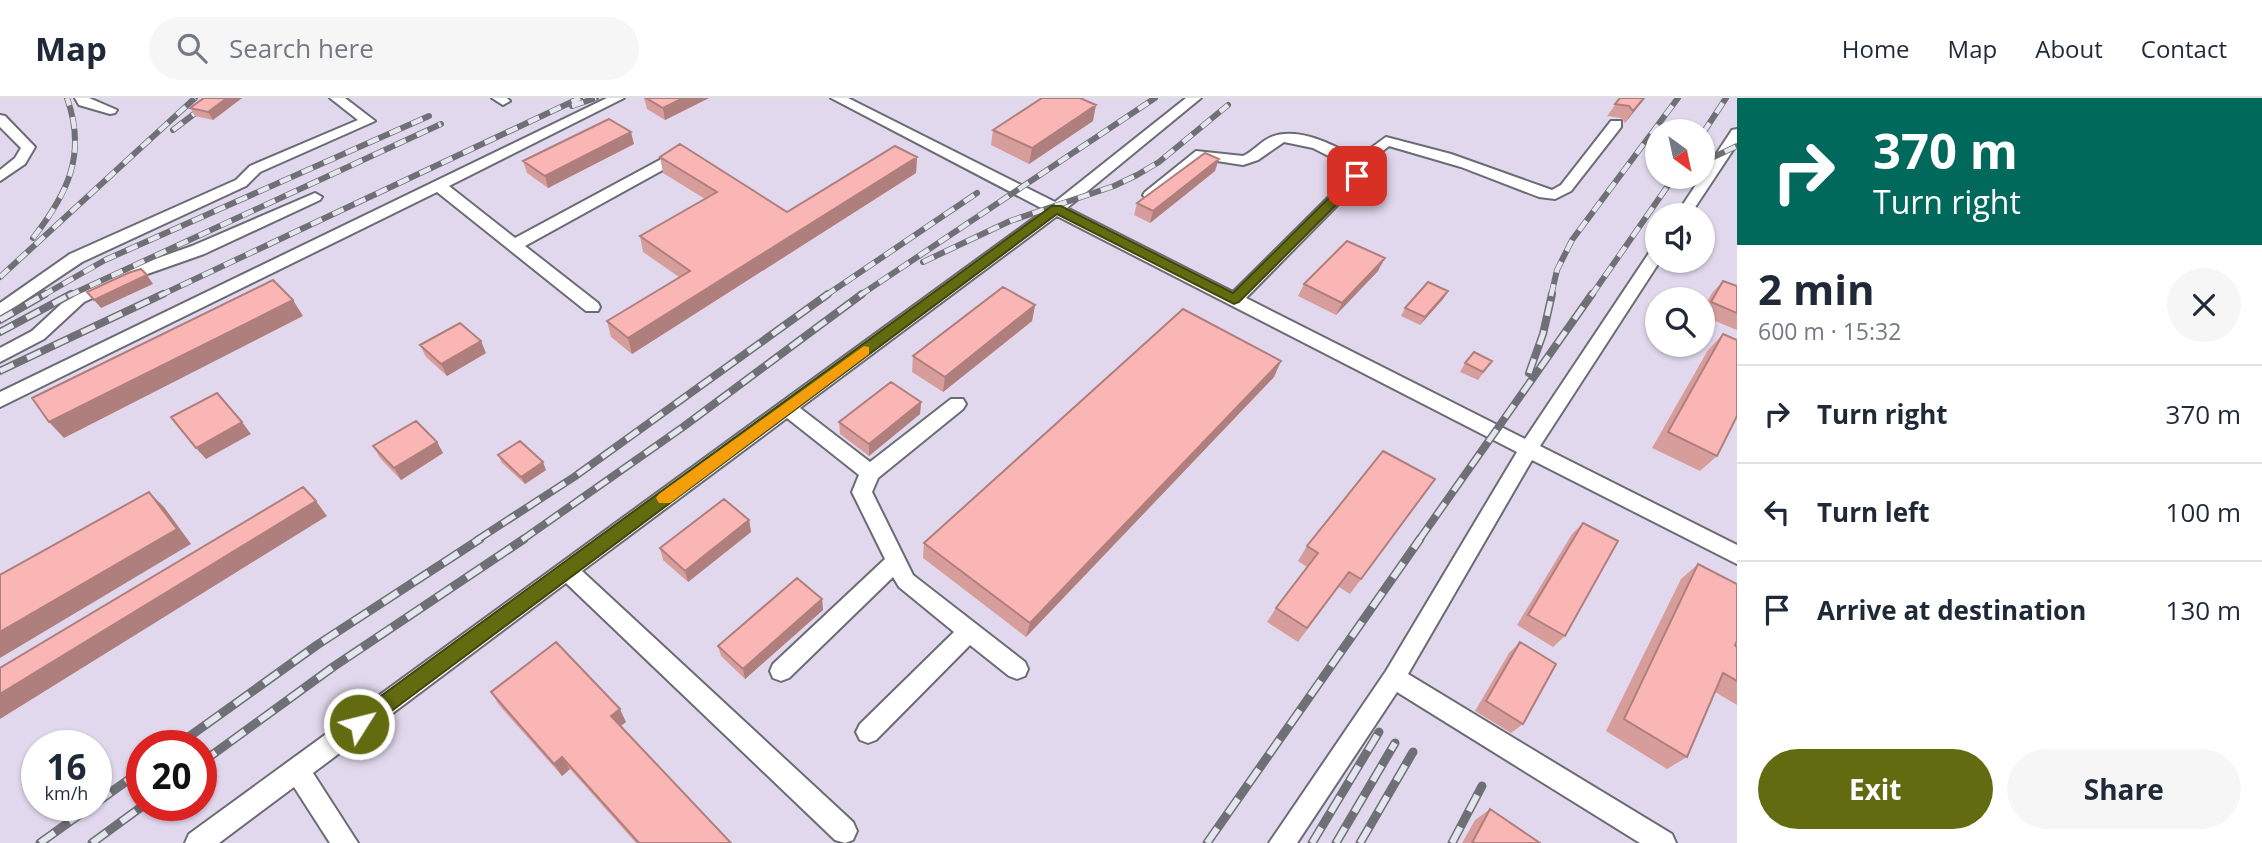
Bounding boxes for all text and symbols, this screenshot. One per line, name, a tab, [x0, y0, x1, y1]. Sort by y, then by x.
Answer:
search box	[149, 17, 639, 80]
text: Map	[35, 26, 107, 71]
icon: search	[173, 29, 211, 67]
text: Search here	[229, 30, 374, 66]
text: Home	[1842, 32, 1910, 65]
text: Map	[1948, 32, 1997, 65]
text: About	[2035, 32, 2103, 65]
text: Contact	[2141, 32, 2227, 65]
text: 370 m	[1873, 117, 2018, 183]
north arrow	[1645, 119, 1715, 189]
map controls	[1645, 119, 1715, 357]
icon: right	[1758, 126, 1849, 217]
pin	[1327, 146, 1387, 206]
icon: arrive	[1338, 157, 1376, 195]
text: Turn right	[1873, 180, 2021, 223]
button: sound	[1645, 203, 1715, 273]
text: 2 min	[1758, 260, 1875, 317]
button: close	[2167, 268, 2241, 342]
button: search	[1645, 287, 1715, 357]
text: 600 m · 15:32	[1758, 315, 1901, 347]
icon: right	[1758, 395, 1796, 433]
text: Turn right	[1817, 396, 1948, 432]
text: 370 m	[2166, 396, 2241, 432]
icon: left	[1758, 493, 1796, 531]
text: Turn left	[1817, 494, 1929, 530]
text: 100 m	[2166, 494, 2241, 530]
icon: arrive	[1758, 591, 1796, 629]
text: Arrive at destination	[1817, 592, 2086, 628]
text: 130 m	[2166, 592, 2241, 628]
position arrow	[322, 687, 396, 761]
speed limit sign: 20	[126, 730, 217, 821]
text: 16	[46, 743, 87, 790]
button: Exit	[1758, 749, 1993, 829]
button: Share	[2007, 749, 2241, 829]
text: km/h	[45, 781, 88, 805]

